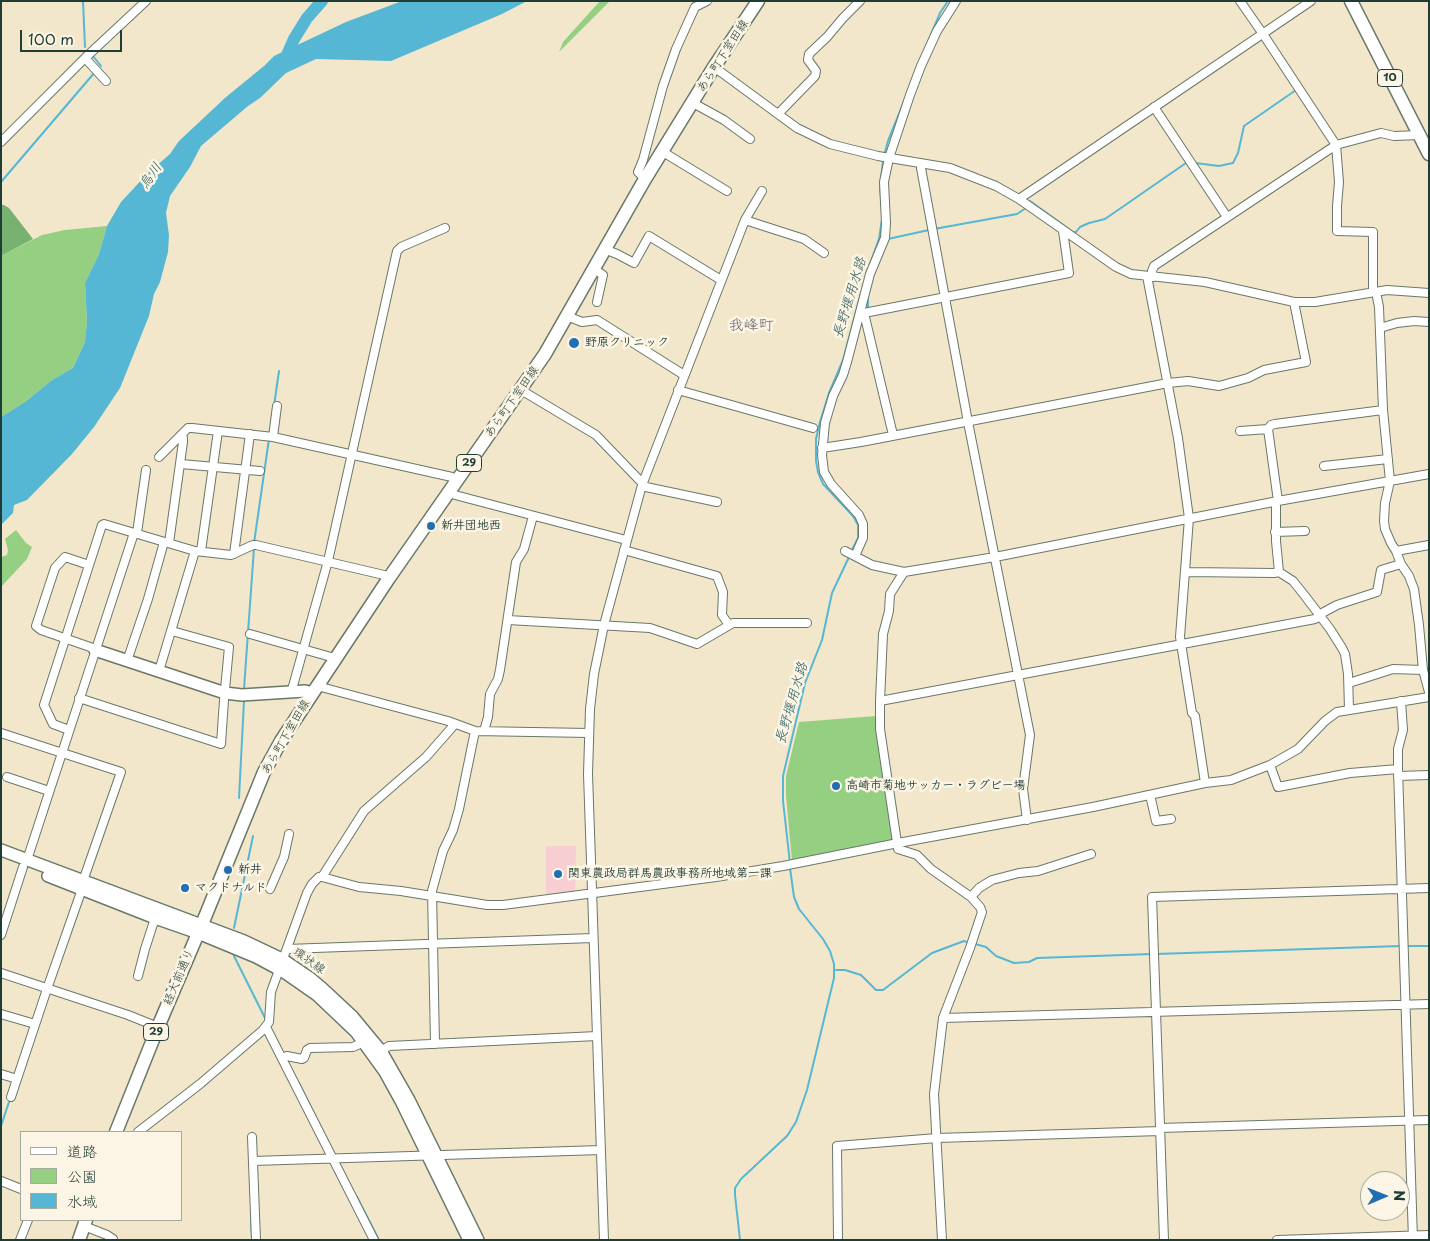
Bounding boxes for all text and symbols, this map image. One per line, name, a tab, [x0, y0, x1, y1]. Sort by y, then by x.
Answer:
street label: あら町下室田線	[694, 17, 752, 95]
scale bar	[22, 20, 125, 52]
text: 100 m	[28, 27, 74, 50]
road number: 10	[1378, 70, 1402, 86]
water label: 烏川	[136, 160, 166, 192]
water label: 長野堰用水路	[830, 255, 870, 341]
district label: 我峰町	[729, 317, 773, 335]
marker: 野原クリニック	[567, 336, 581, 350]
place label: 野原クリニック	[585, 336, 669, 350]
street label: あら町下室田線	[482, 363, 542, 441]
road number: 29	[456, 454, 482, 472]
place label: 新井団地西	[441, 519, 501, 533]
marker: 新井団地西	[425, 520, 437, 532]
water label: 長野堰用水路	[772, 660, 812, 746]
street label: あら町下室田線	[259, 697, 313, 777]
place label: 高崎市菊地サッカー・ラグビー場	[846, 779, 1026, 793]
marker: 高崎市菊地サッカー・ラグビー場	[830, 780, 842, 792]
place label: 新井	[238, 863, 262, 877]
marker: 新井	[222, 864, 234, 876]
place label: 関東農政局群馬農政事務所地域第一課	[568, 867, 772, 881]
marker: 関東農政局群馬農政事務所地域第一課	[552, 868, 564, 880]
place label: マクドナルド	[195, 881, 267, 895]
marker: マクドナルド	[179, 882, 191, 894]
street label: 環状線	[290, 945, 328, 977]
street label: 経大前通り	[161, 947, 197, 1007]
road number: 29	[144, 1024, 168, 1040]
legend	[20, 1131, 182, 1221]
text: 道路	[67, 1139, 97, 1162]
text: 公園	[67, 1164, 97, 1187]
north arrow	[1360, 1171, 1410, 1221]
text: 水域	[67, 1189, 97, 1212]
text: N	[1389, 1190, 1410, 1201]

